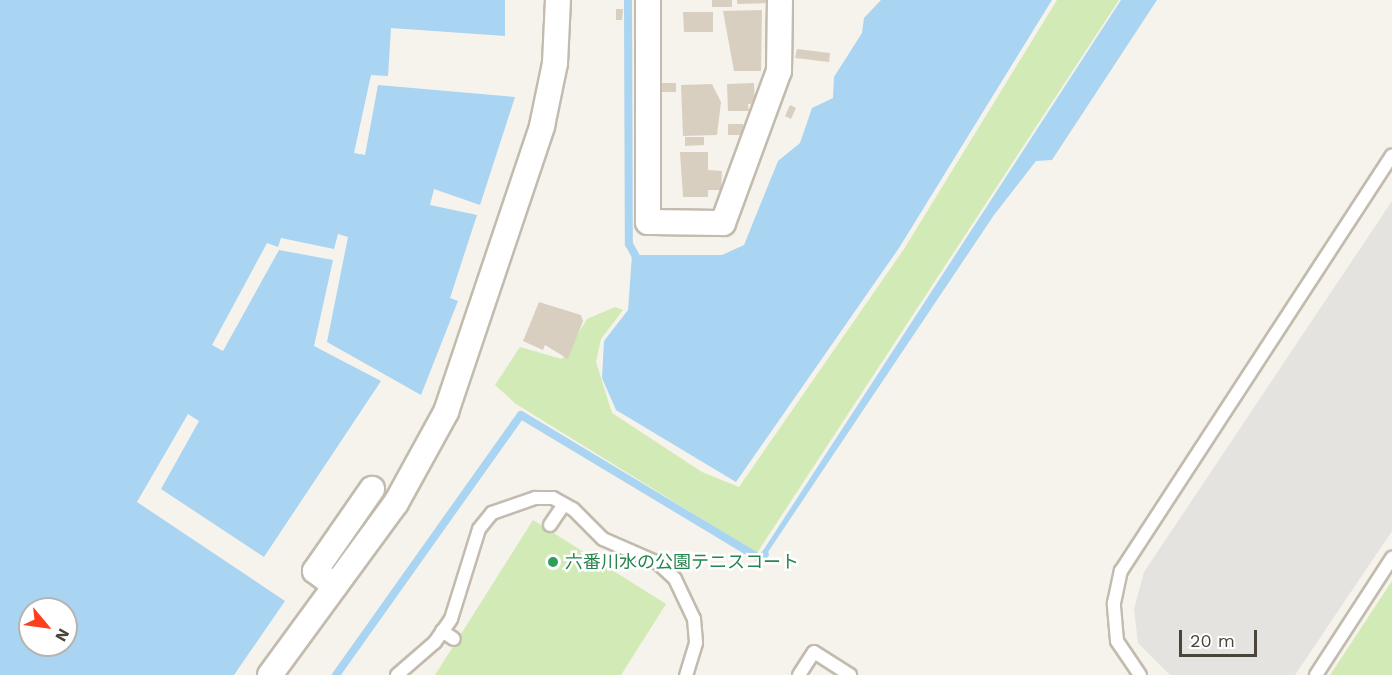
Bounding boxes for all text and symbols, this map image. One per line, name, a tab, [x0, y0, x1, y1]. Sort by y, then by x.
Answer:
place label: 六番川水の公園テニスコート	[565, 551, 799, 573]
marker: 六番川水の公園テニスコート	[546, 555, 560, 569]
north arrow	[18, 597, 78, 657]
scale bar	[1182, 618, 1260, 656]
text: N	[51, 625, 74, 645]
text: 20 m	[1190, 630, 1235, 651]

